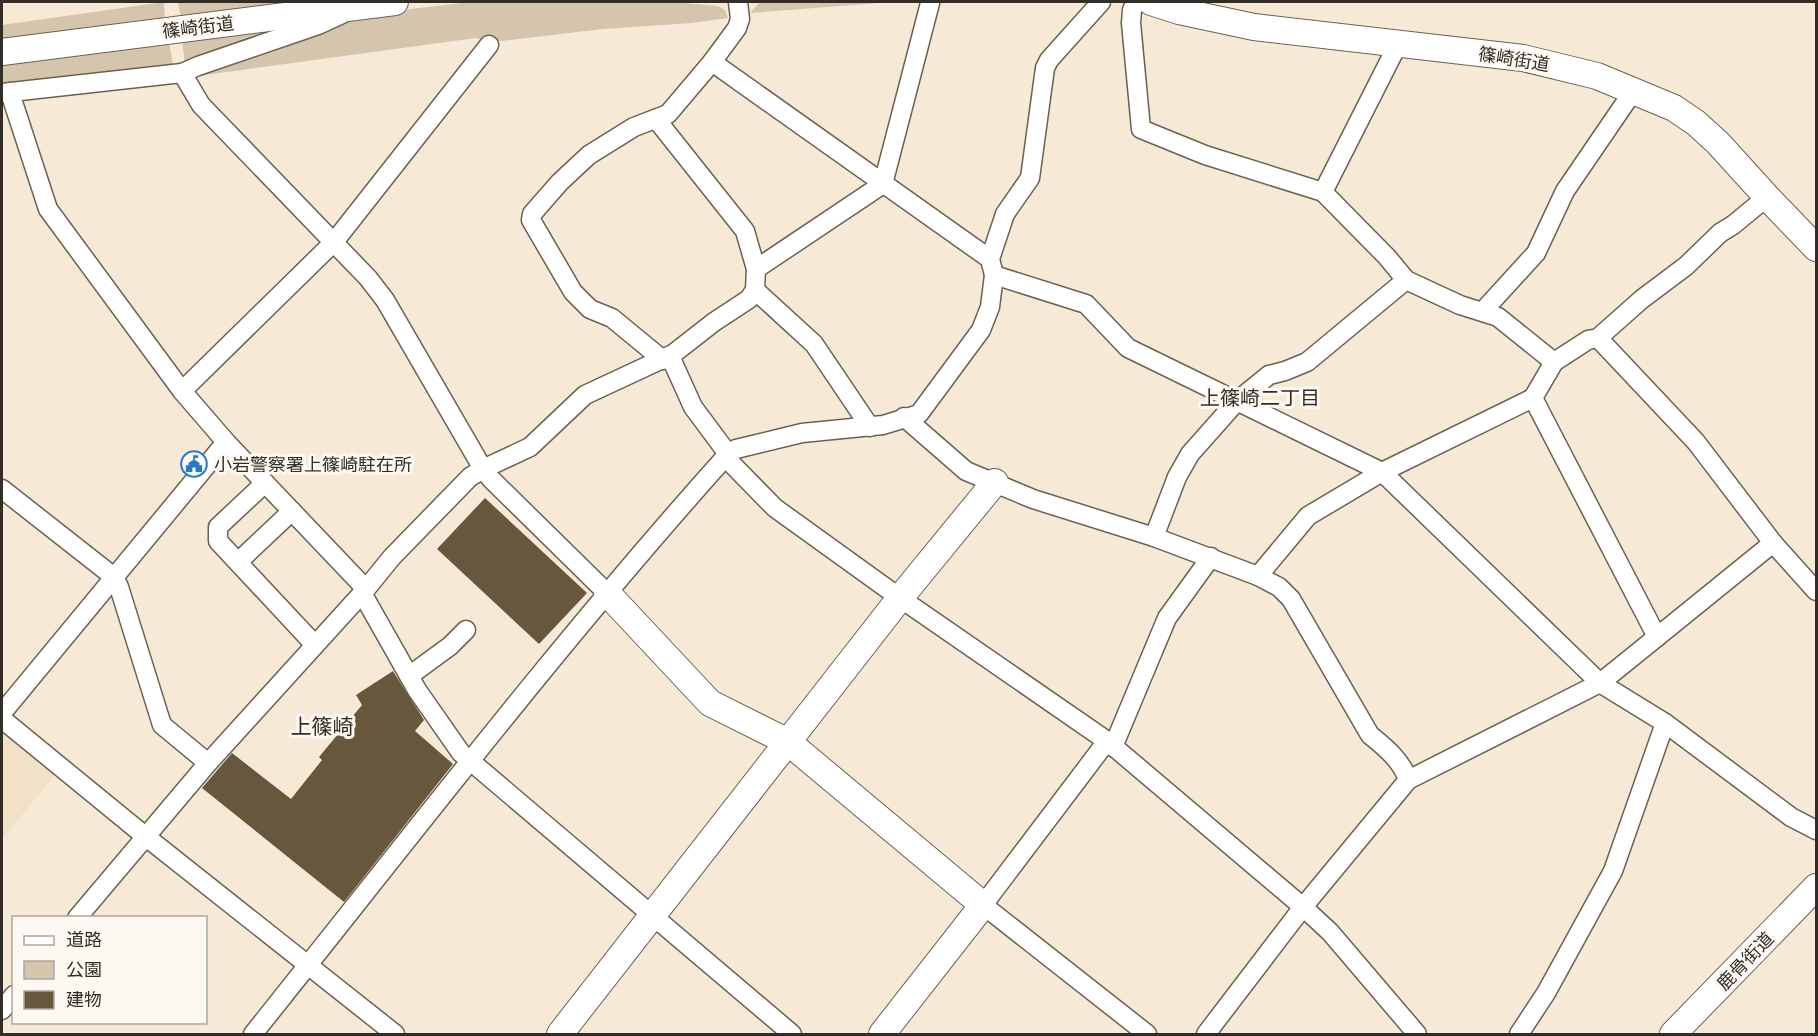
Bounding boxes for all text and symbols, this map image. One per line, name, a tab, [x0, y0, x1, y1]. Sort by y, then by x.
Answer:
street label: 篠崎街道	[161, 11, 235, 43]
street label: 篠崎街道	[1477, 42, 1551, 76]
district label: 上篠崎二丁目	[1200, 385, 1320, 410]
public building icon: 小岩警察署上篠崎駐在所	[179, 449, 209, 479]
place label: 小岩警察署上篠崎駐在所	[214, 453, 412, 476]
district label: 上篠崎	[291, 713, 354, 739]
legend	[12, 916, 207, 1024]
street label: 鹿骨街道	[1712, 927, 1778, 995]
text: 道路	[66, 928, 102, 951]
text: 公園	[66, 958, 102, 981]
text: 建物	[66, 988, 102, 1011]

